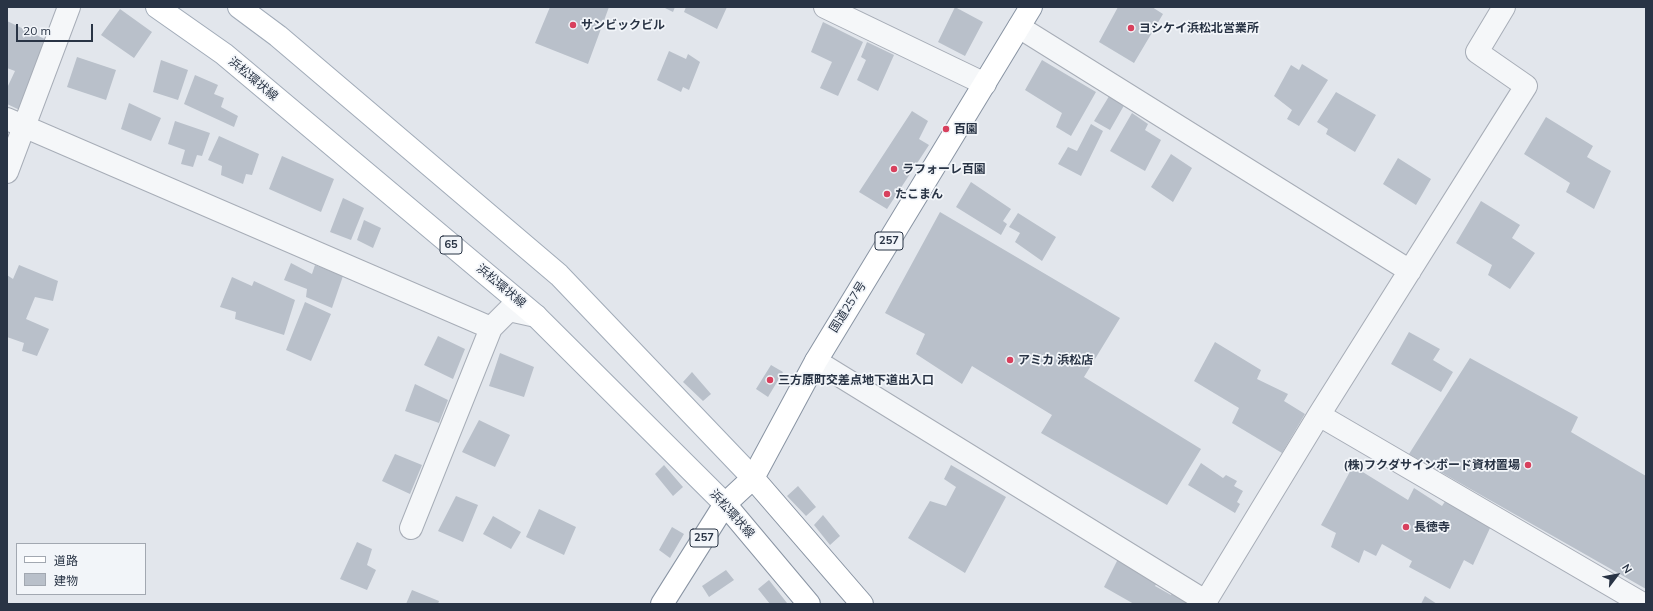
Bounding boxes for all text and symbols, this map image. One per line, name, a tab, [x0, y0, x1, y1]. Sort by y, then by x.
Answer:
scale bar	[18, 16, 95, 42]
place label: サンビックビル	[581, 18, 665, 32]
marker: サンビックビル	[568, 20, 578, 30]
place label: ヨシケイ浜松北営業所	[1139, 21, 1259, 35]
text: 20 m	[23, 23, 51, 38]
marker: ヨシケイ浜松北営業所	[1126, 23, 1136, 33]
street label: 浜松環状線	[225, 54, 281, 104]
place label: 百園	[954, 122, 978, 136]
marker: 百園	[941, 124, 951, 134]
place label: ラフォーレ百園	[902, 162, 986, 176]
marker: ラフォーレ百園	[889, 164, 899, 174]
place label: たこまん	[895, 187, 943, 201]
marker: たこまん	[882, 189, 892, 199]
road number: 257	[875, 232, 903, 250]
road number: 65	[440, 236, 462, 254]
street label: 浜松環状線	[473, 261, 529, 311]
street label: 国道257号	[827, 279, 869, 335]
place label: アミカ 浜松店	[1018, 353, 1093, 367]
marker: アミカ 浜松店	[1005, 355, 1015, 365]
place label: 三方原町交差点地下道出入口	[778, 373, 934, 387]
marker: 三方原町交差点地下道出入口	[765, 375, 775, 385]
place label: (株)フクダサインボード資材置場	[1343, 458, 1520, 472]
marker: (株)フクダサインボード資材置場	[1523, 460, 1533, 470]
street label: 浜松環状線	[707, 487, 757, 541]
place label: 長徳寺	[1414, 520, 1450, 534]
marker: 長徳寺	[1401, 522, 1411, 532]
road number: 257	[690, 529, 718, 547]
legend	[16, 543, 146, 595]
text: 道路	[54, 553, 78, 568]
north arrow	[1597, 555, 1637, 595]
text: N	[1619, 561, 1635, 576]
text: 建物	[54, 573, 78, 588]

